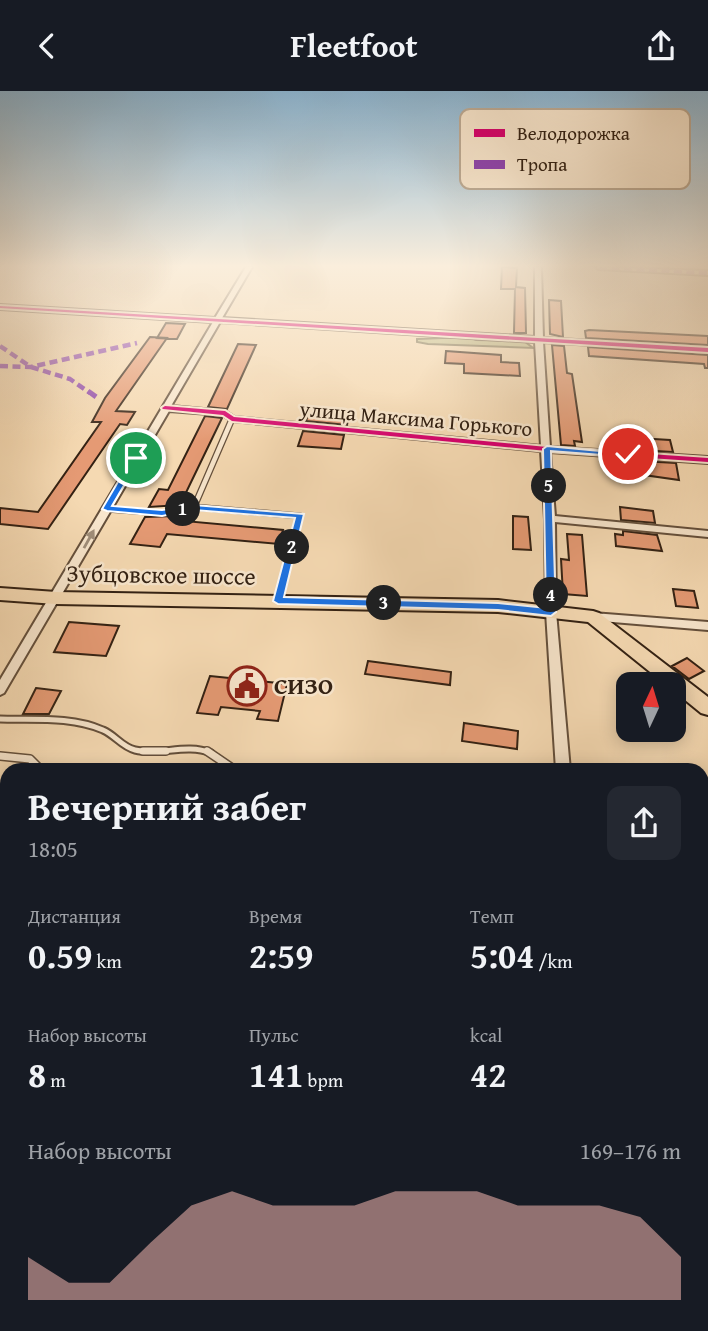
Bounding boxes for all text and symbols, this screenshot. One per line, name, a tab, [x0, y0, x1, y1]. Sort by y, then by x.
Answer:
text: Fleetfoot	[290, 22, 418, 69]
icon: back	[28, 27, 66, 65]
icon: share	[642, 27, 680, 65]
legend	[460, 109, 690, 189]
text: Велодорожка	[517, 119, 630, 147]
text: Тропа	[517, 150, 567, 178]
street label: улица Максима Горького	[297, 393, 534, 444]
pin	[598, 424, 658, 484]
pin	[106, 428, 166, 488]
icon: check	[609, 435, 647, 473]
icon: arrive	[117, 439, 155, 477]
pin: 5	[532, 469, 566, 503]
text: 5	[544, 471, 553, 499]
pin: 1	[166, 491, 200, 527]
text: 1	[178, 494, 187, 522]
one-way arrow	[83, 529, 96, 548]
pin: 2	[274, 529, 310, 565]
text: 2	[287, 532, 296, 560]
street label: Зубцовское шоссе	[66, 555, 256, 594]
pin: 4	[534, 577, 568, 613]
text: 4	[546, 580, 555, 608]
pin: 3	[366, 585, 402, 621]
text: 3	[379, 588, 388, 616]
public building icon: СИЗО	[226, 665, 268, 707]
place label: СИЗО	[274, 668, 333, 703]
north arrow	[616, 672, 686, 742]
map controls	[616, 672, 686, 742]
text: Вечерний забег	[28, 778, 306, 834]
button: share	[607, 786, 681, 860]
text: 18:05	[28, 832, 78, 865]
text: Дистанция	[28, 902, 121, 930]
text: Время	[249, 902, 302, 930]
text: Темп	[470, 902, 514, 930]
text: 0.59	[28, 930, 92, 981]
text: 2:59	[249, 930, 313, 981]
text: 5:04	[470, 930, 534, 981]
text: km	[92, 947, 122, 975]
text: /km	[534, 947, 573, 975]
text: Набор высоты	[28, 1021, 147, 1049]
text: Пульс	[249, 1021, 299, 1049]
text: kcal	[470, 1021, 502, 1049]
text: 8	[28, 1049, 46, 1100]
text: 141	[249, 1049, 303, 1100]
text: 42	[470, 1049, 506, 1100]
text: m	[46, 1066, 66, 1094]
text: bpm	[303, 1066, 343, 1094]
text: Набор высоты	[28, 1134, 172, 1167]
text: 169–176 m	[580, 1134, 681, 1167]

